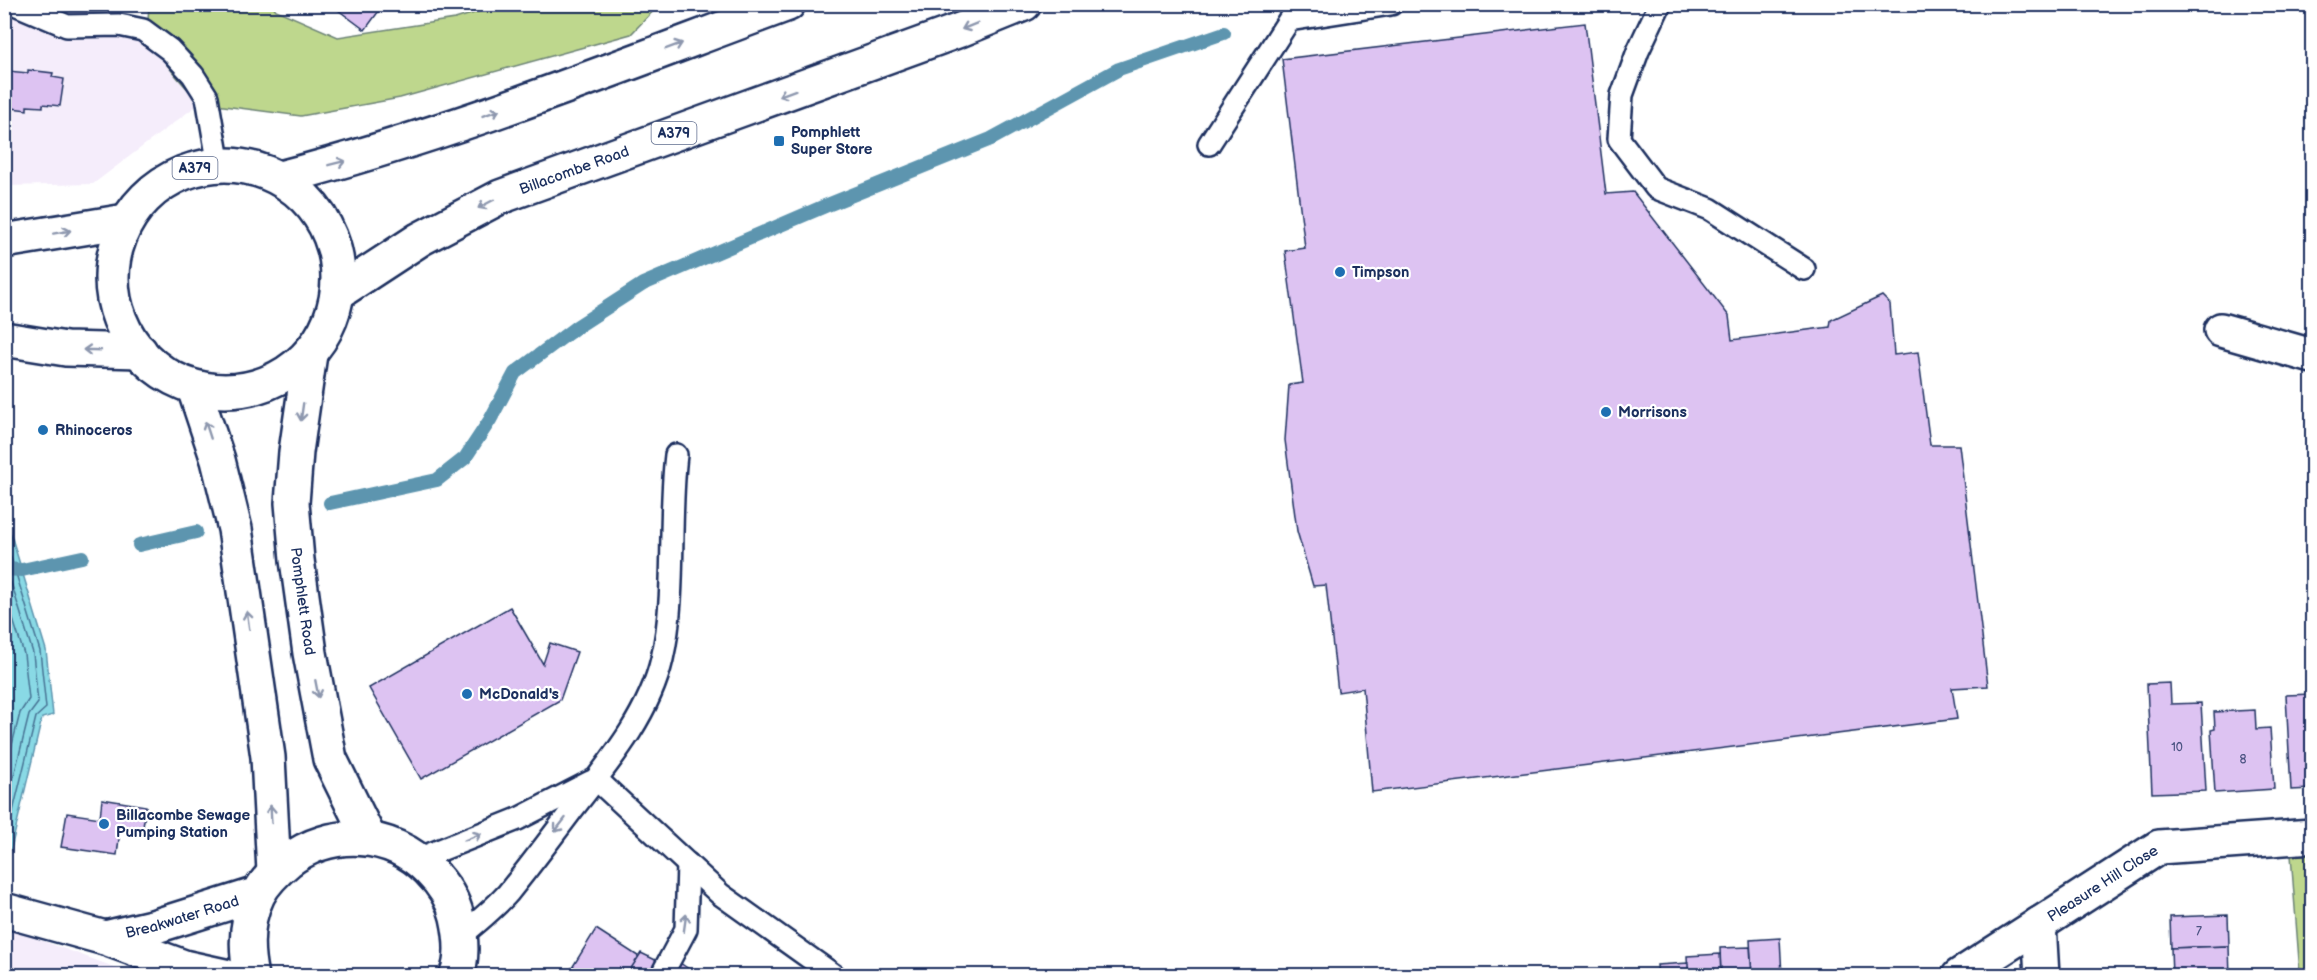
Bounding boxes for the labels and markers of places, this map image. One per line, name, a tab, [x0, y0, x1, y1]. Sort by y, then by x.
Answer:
place label: Pomphlett Super Store	[791, 123, 873, 159]
marker: Pomphlett Super Store	[772, 134, 786, 148]
place label: Timpson	[1352, 263, 1409, 282]
marker: Timpson	[1333, 265, 1347, 279]
place label: Morrisons	[1618, 403, 1687, 422]
marker: Morrisons	[1599, 405, 1613, 419]
place label: Rhinoceros	[55, 421, 132, 440]
marker: Rhinoceros	[36, 423, 50, 437]
place label: McDonald's	[479, 685, 559, 704]
marker: McDonald's	[460, 687, 474, 701]
place label: Billacombe Sewage Pumping Station	[116, 806, 250, 842]
marker: Billacombe Sewage Pumping Station	[97, 817, 111, 831]

